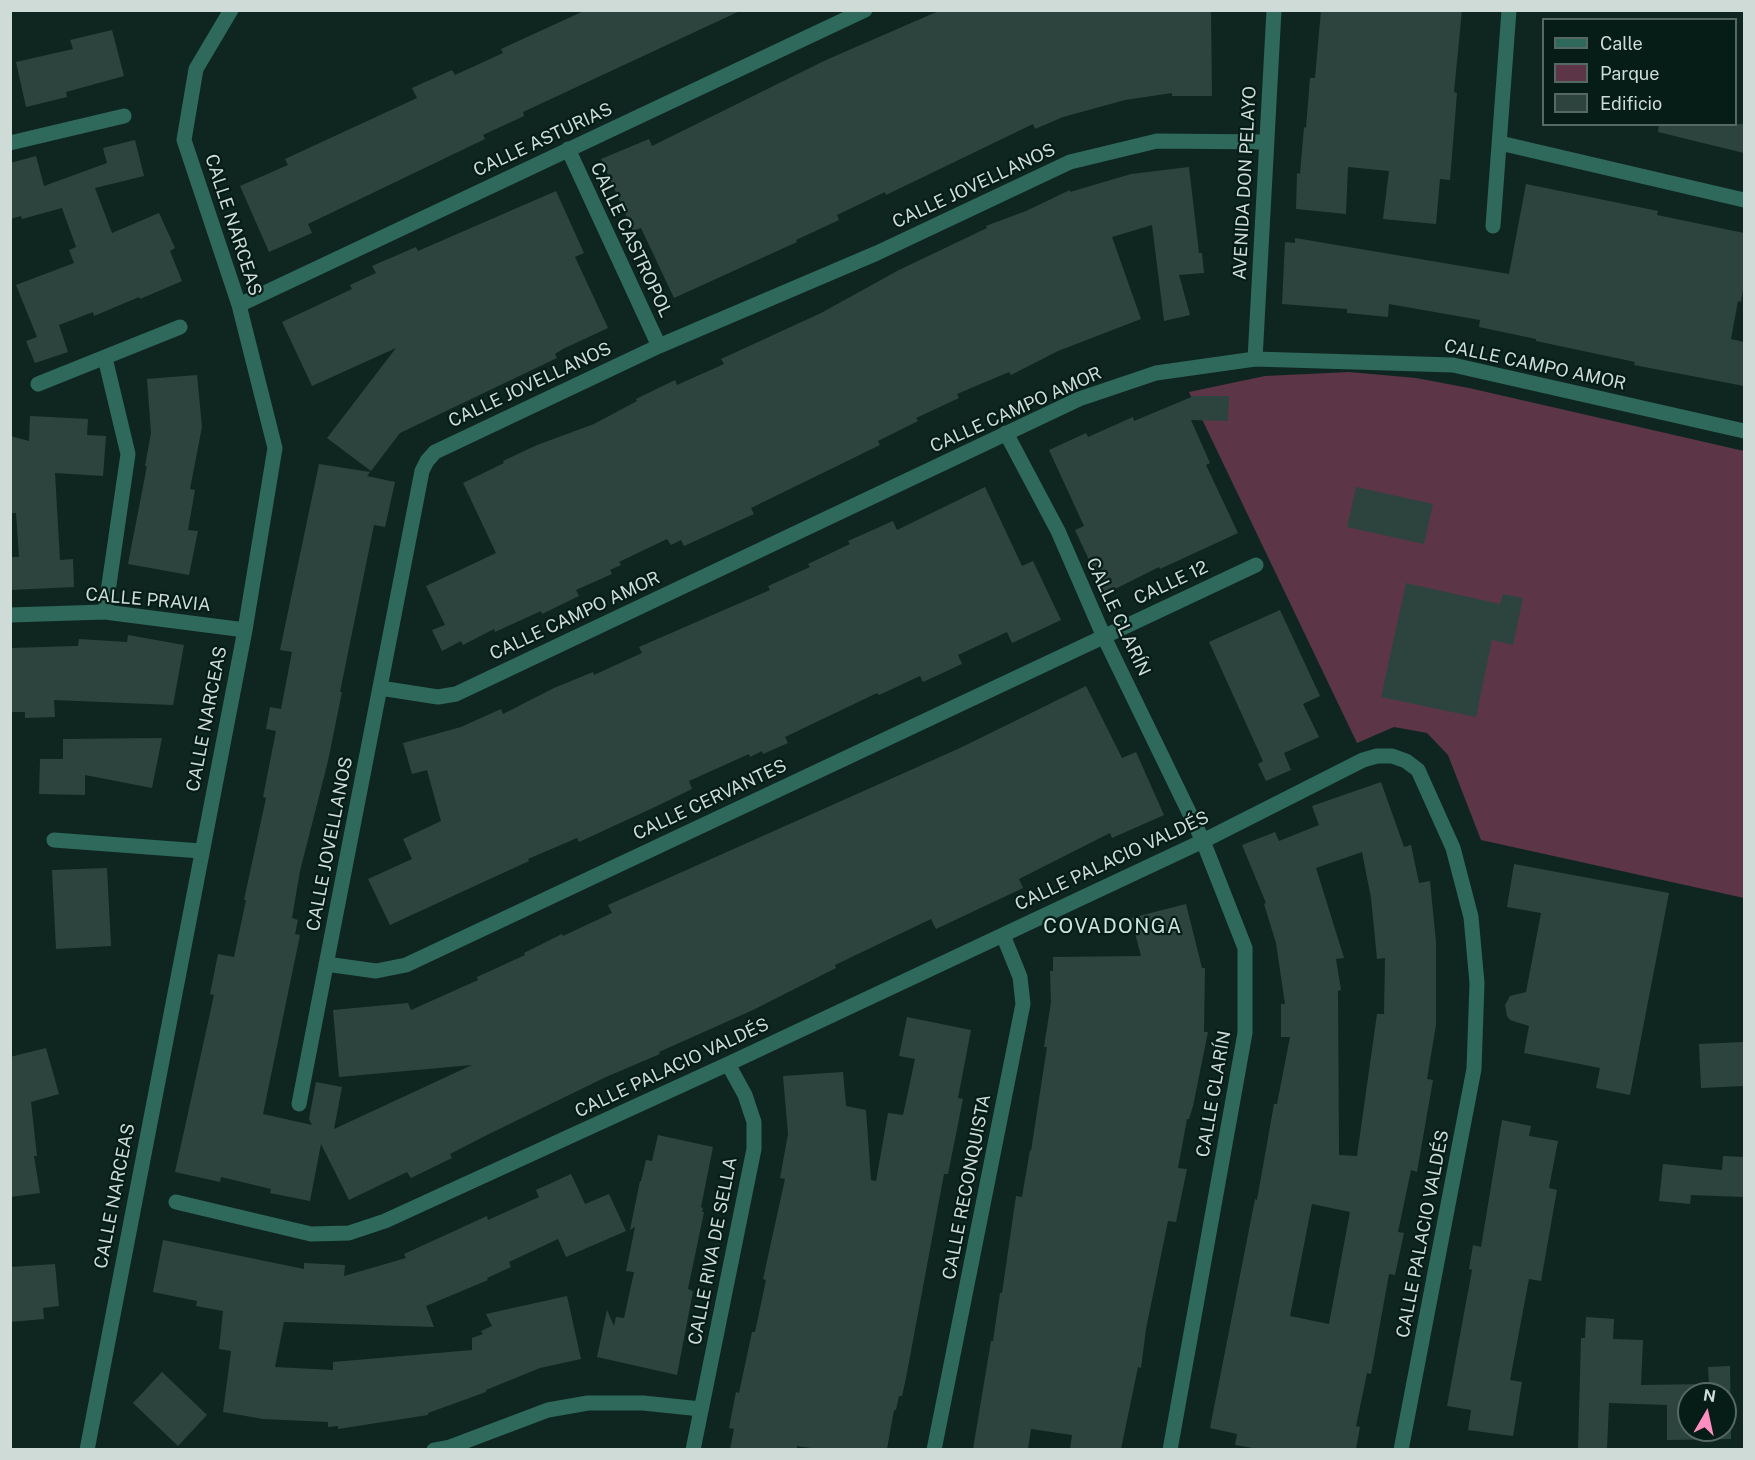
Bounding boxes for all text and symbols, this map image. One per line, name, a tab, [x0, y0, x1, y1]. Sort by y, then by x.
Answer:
legend	[1542, 18, 1737, 126]
text: Calle	[1600, 33, 1643, 54]
text: Parque	[1600, 63, 1660, 84]
street label: AVENIDA DON PELAYO	[1229, 86, 1261, 280]
text: Edificio	[1600, 93, 1662, 114]
street label: CALLE ASTURIAS	[470, 98, 616, 182]
street label: CALLE JOVELLANOS	[889, 139, 1059, 233]
street label: CALLE NARCEAS	[200, 151, 266, 299]
street label: CALLE CASTROPOL	[586, 159, 676, 321]
street label: CALLE CAMPO AMOR	[1442, 335, 1628, 395]
street label: CALLE JOVELLANOS	[445, 338, 615, 432]
street label: CALLE CAMPO AMOR	[927, 362, 1105, 458]
street label: CALLE CLARÍN	[1081, 554, 1155, 680]
street label: CALLE 12	[1130, 556, 1212, 610]
street label: CALLE CAMPO AMOR	[486, 567, 664, 665]
street label: CALLE PRAVIA	[84, 584, 212, 616]
street label: CALLE NARCEAS	[182, 644, 232, 794]
street label: CALLE JOVELLANOS	[302, 755, 358, 933]
street label: CALLE CERVANTES	[630, 755, 790, 845]
street label: CALLE PALACIO VALDÉS	[1012, 807, 1212, 915]
district label: COVADONGA	[1043, 915, 1183, 939]
street label: CALLE PALACIO VALDÉS	[572, 1014, 772, 1122]
street label: CALLE CLARÍN	[1192, 1029, 1236, 1159]
street label: CALLE RECONQUISTA	[938, 1093, 996, 1281]
street label: CALLE NARCEAS	[90, 1121, 140, 1271]
street label: CALLE PALACIO VALDÉS	[1392, 1128, 1454, 1340]
street label: CALLE RIVA DE SELLA	[684, 1155, 742, 1347]
north arrow	[1677, 1382, 1737, 1442]
text: N	[1702, 1385, 1717, 1406]

